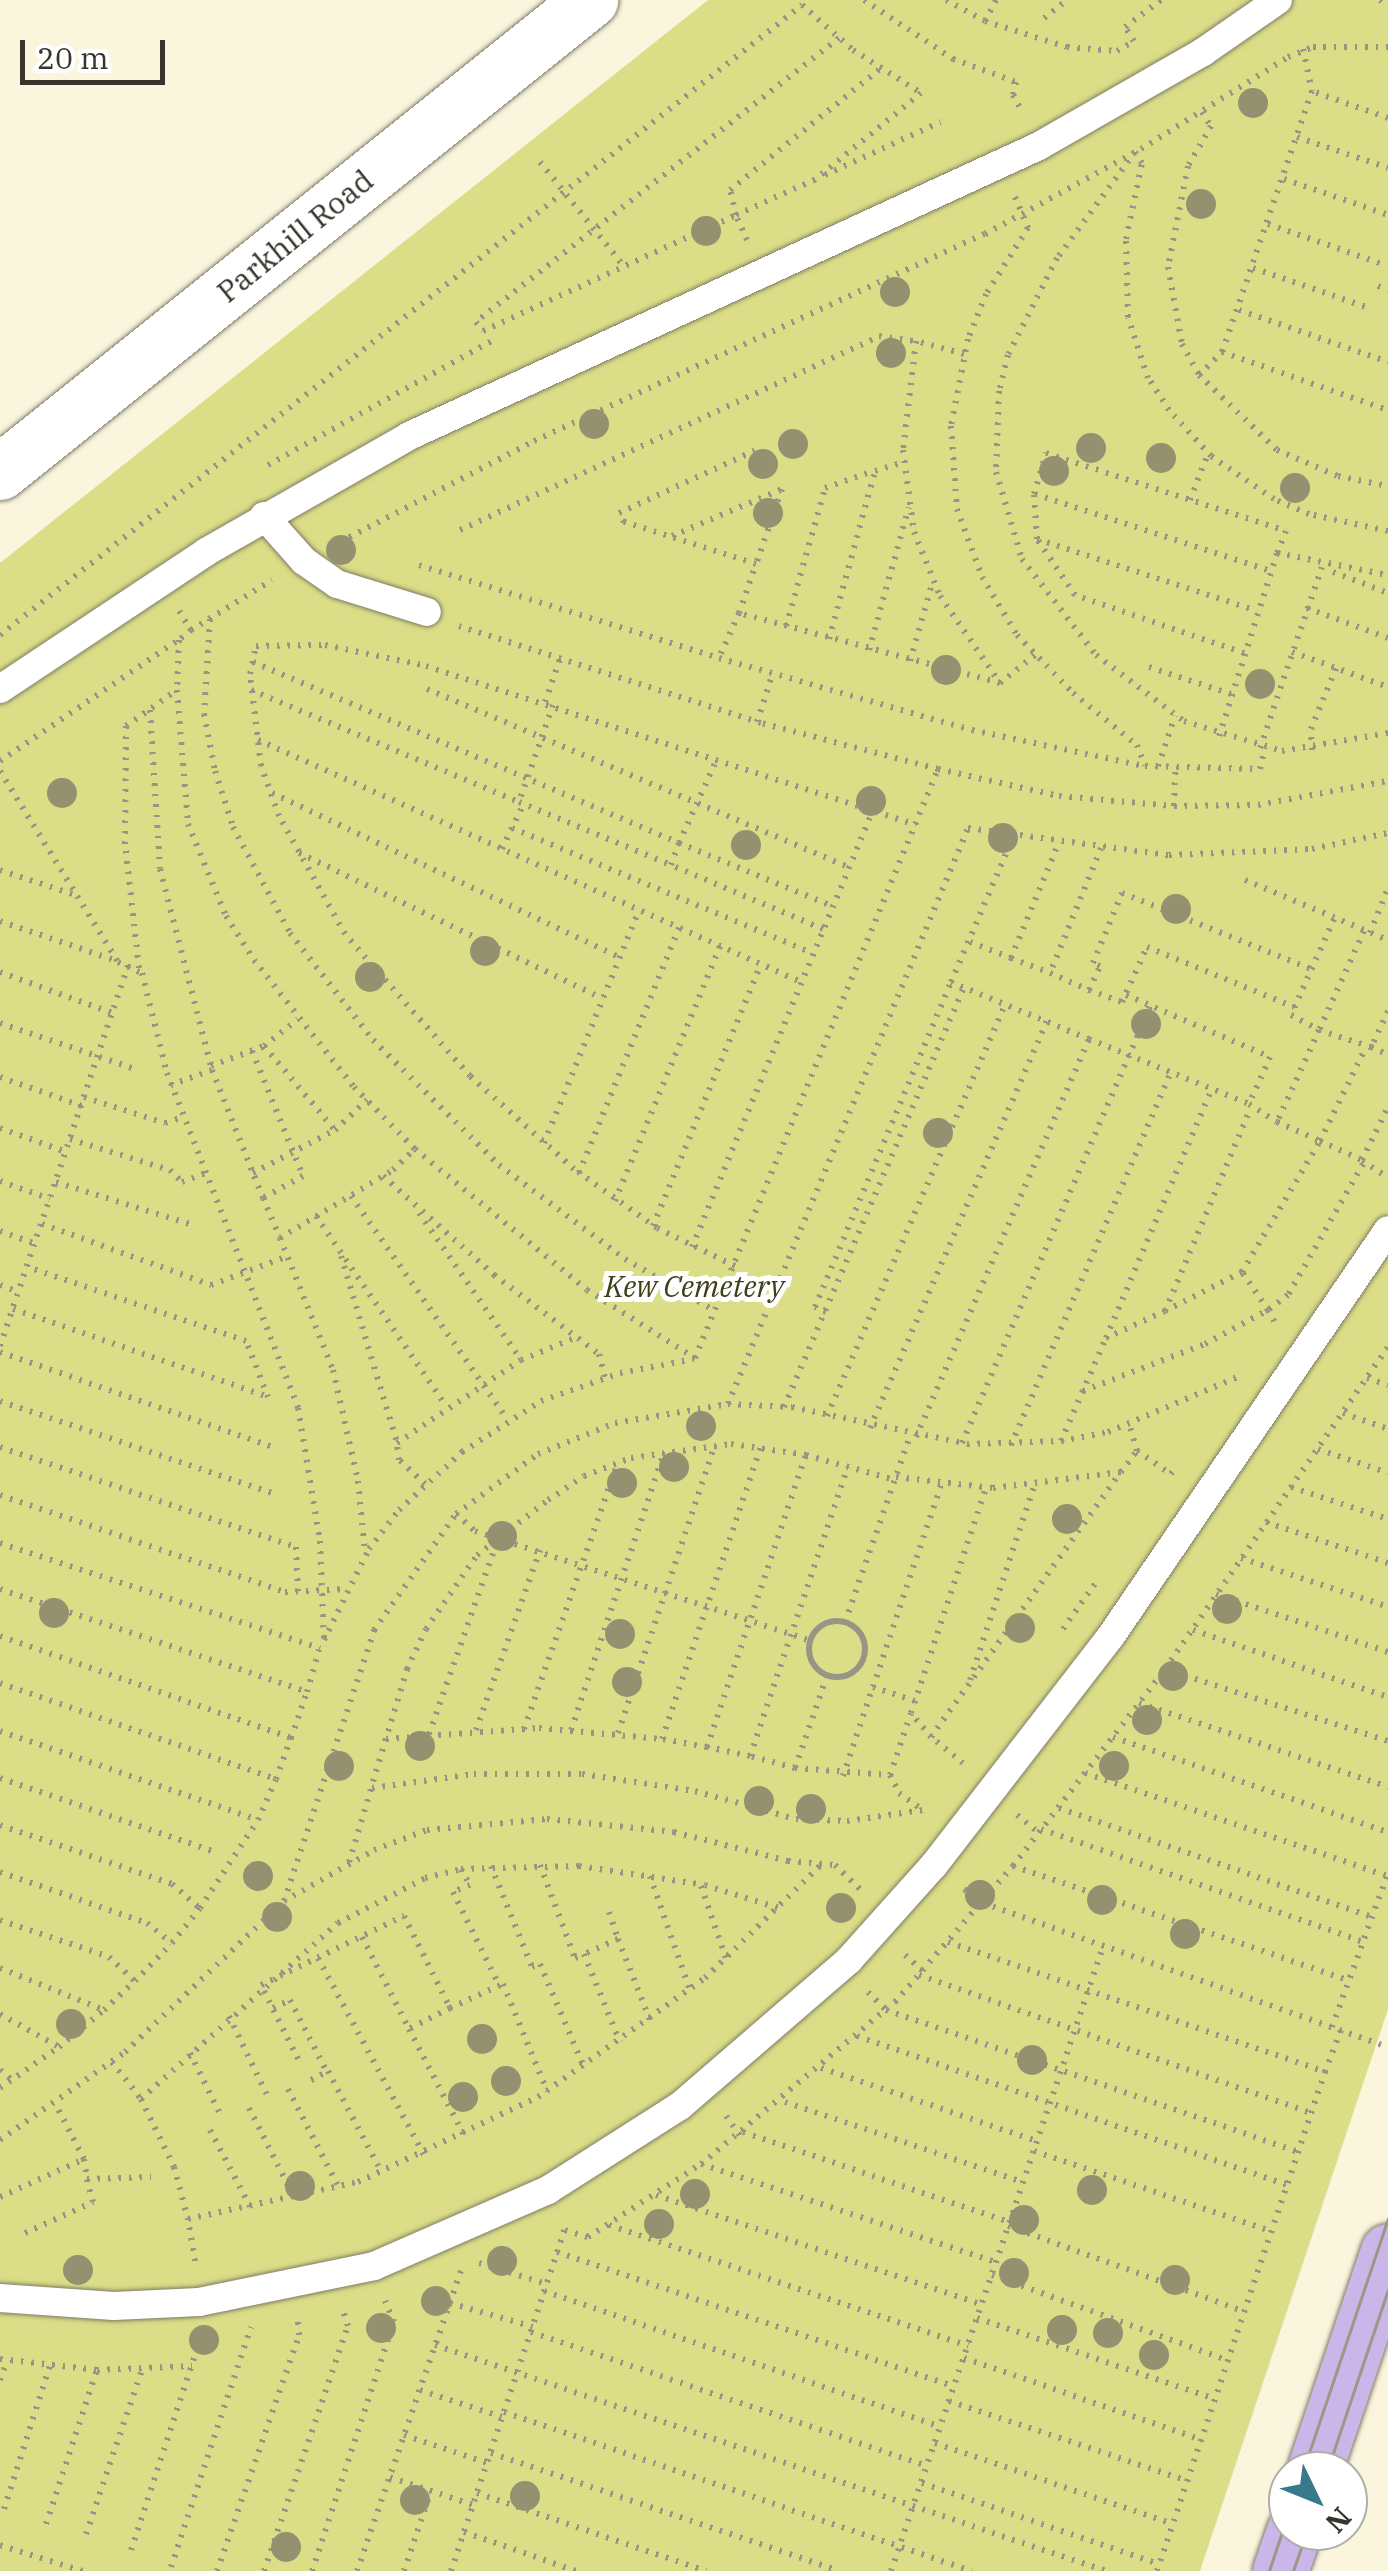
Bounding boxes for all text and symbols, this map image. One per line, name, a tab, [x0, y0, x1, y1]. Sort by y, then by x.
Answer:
scale bar	[25, 20, 170, 82]
text: 20 m	[37, 38, 109, 77]
street label: Parkhill Road	[210, 162, 380, 310]
park label: Kew Cemetery	[604, 1268, 784, 1304]
north arrow	[1268, 2451, 1368, 2551]
text: N	[1318, 2500, 1360, 2541]

